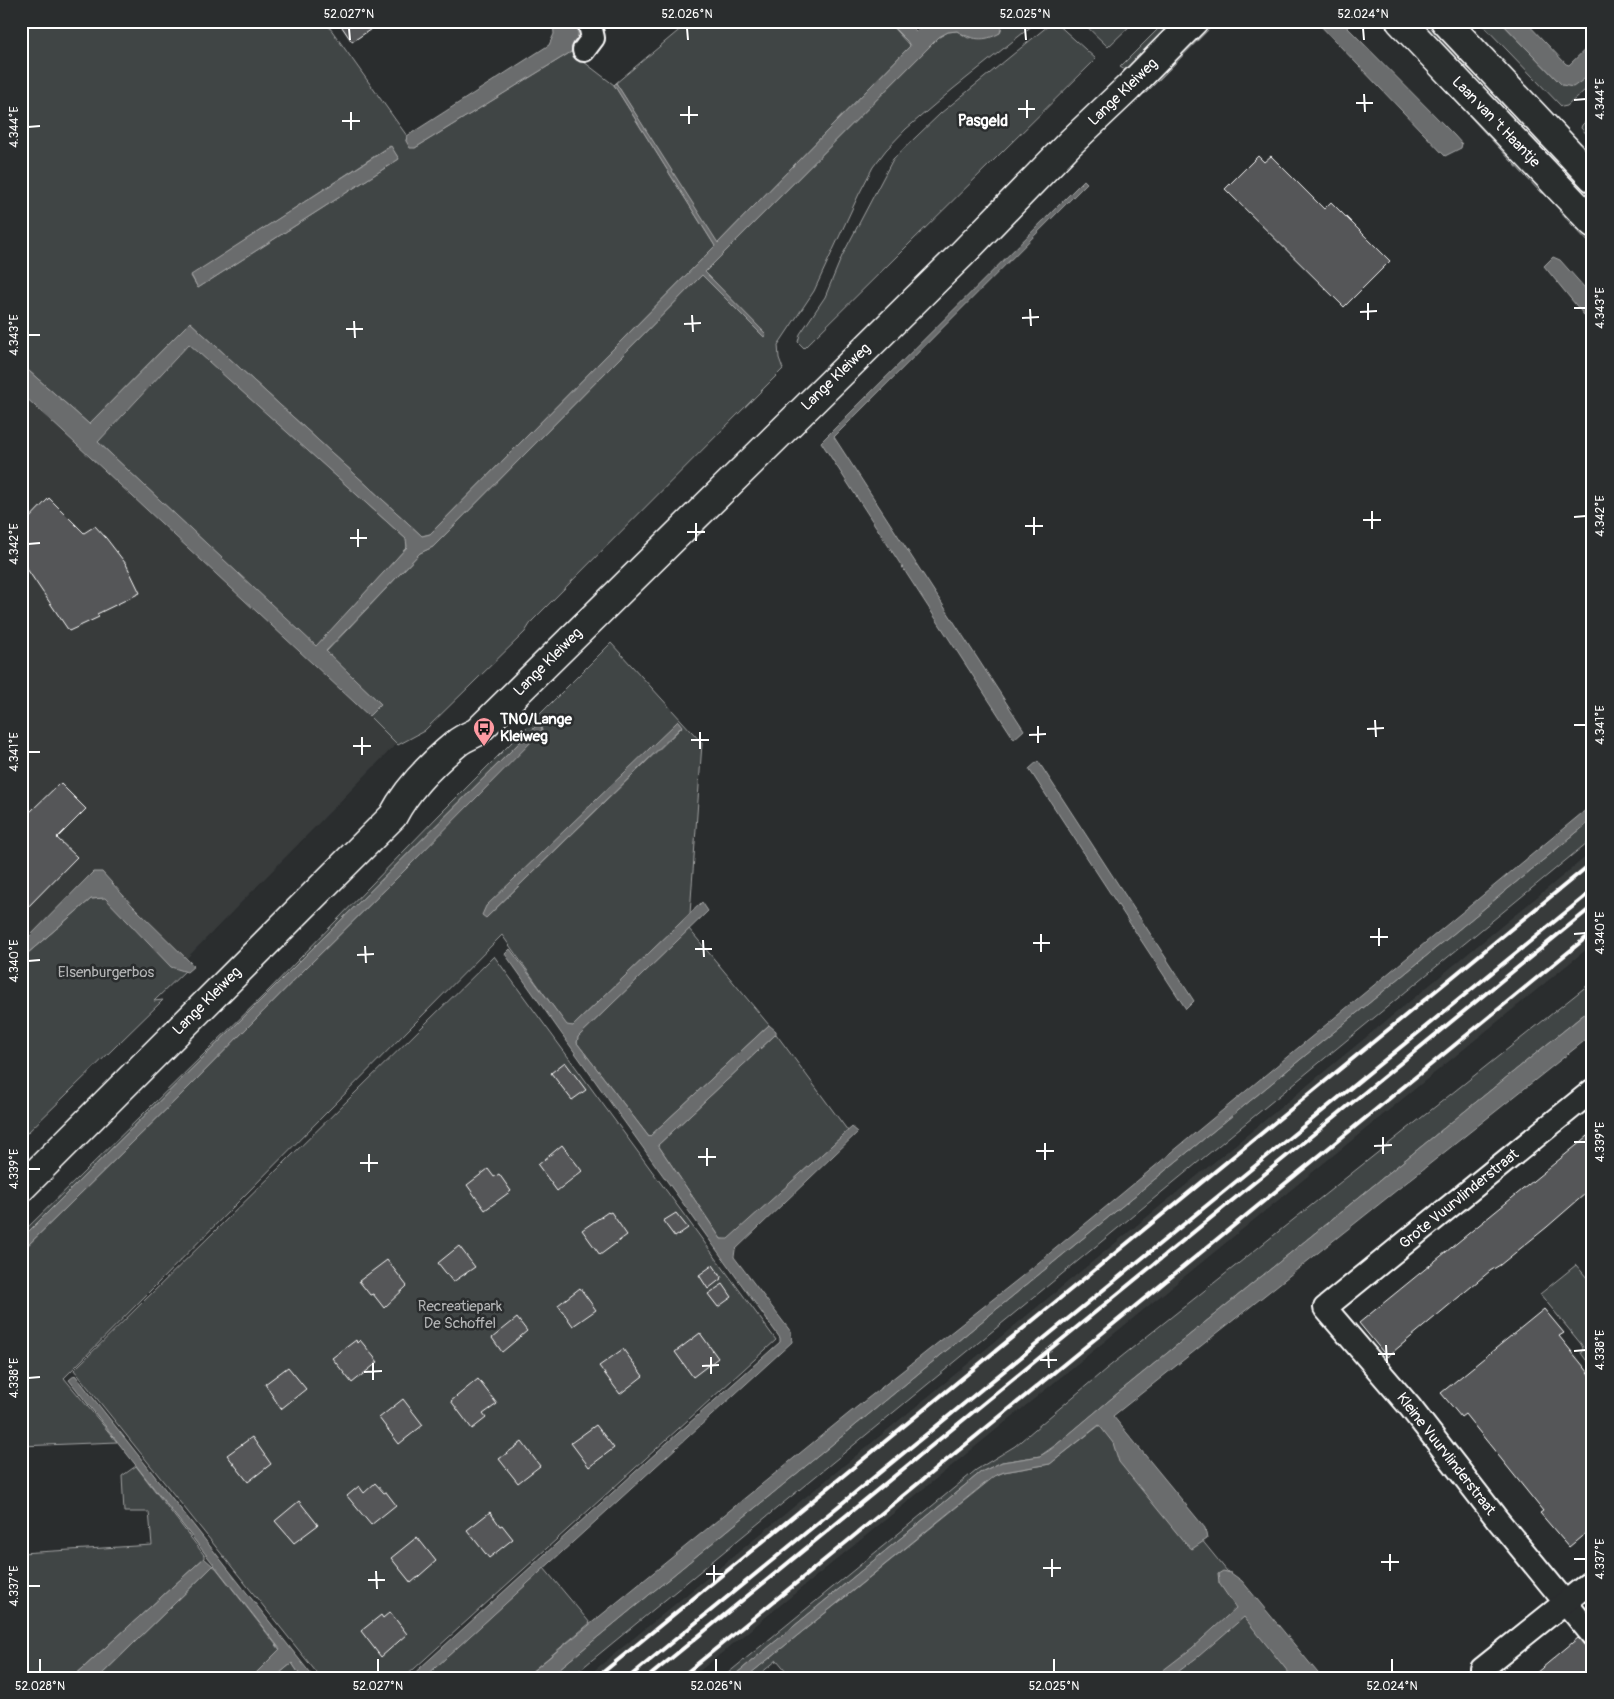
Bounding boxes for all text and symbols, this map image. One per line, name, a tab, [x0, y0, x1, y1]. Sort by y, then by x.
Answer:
text: 52.027°N	[324, 7, 374, 22]
text: 52.026°N	[661, 7, 713, 22]
text: 52.025°N	[1000, 7, 1050, 22]
text: 52.024°N	[1337, 7, 1389, 22]
street label: Lange Kleiweg	[1084, 54, 1162, 130]
street label: Laan van 't Haantje	[1448, 73, 1545, 172]
text: 4.344°E	[1593, 78, 1608, 120]
text: 4.344°E	[7, 106, 22, 148]
district label: Pasgeld	[958, 111, 1008, 131]
text: 4.343°E	[1593, 287, 1608, 329]
text: 4.343°E	[7, 314, 22, 356]
street label: Lange Kleiweg	[797, 339, 875, 415]
text: 4.342°E	[1593, 495, 1608, 537]
text: 4.342°E	[7, 523, 22, 565]
street label: Lange Kleiweg	[510, 624, 586, 700]
text: 4.341°E	[1593, 705, 1608, 745]
place label: TNO/Lange Kleiweg	[499, 710, 572, 746]
bus stop icon: TNO/Lange Kleiweg	[472, 716, 496, 747]
text: 4.341°E	[7, 732, 22, 772]
text: 4.340°E	[1593, 912, 1608, 954]
text: 4.340°E	[7, 940, 22, 982]
park label: Elsenburgerbos	[58, 963, 154, 982]
street label: Lange Kleiweg	[169, 963, 245, 1039]
text: 4.339°E	[1593, 1122, 1608, 1162]
street label: Grote Vuurvlinderstraat	[1395, 1144, 1523, 1253]
text: 4.339°E	[7, 1149, 22, 1189]
park label: Recreatiepark De Schoffel	[418, 1297, 503, 1333]
text: 4.338°E	[1593, 1330, 1608, 1370]
text: 4.338°E	[7, 1358, 22, 1398]
street label: Kleine Vuurvlinderstraat	[1392, 1389, 1500, 1520]
text: 4.337°E	[1593, 1539, 1608, 1579]
text: 4.337°E	[7, 1566, 22, 1606]
text: 52.028°N	[15, 1679, 65, 1694]
text: 52.027°N	[353, 1679, 403, 1694]
text: 52.026°N	[690, 1679, 742, 1694]
text: 52.025°N	[1029, 1679, 1079, 1694]
text: 52.024°N	[1366, 1679, 1418, 1694]

